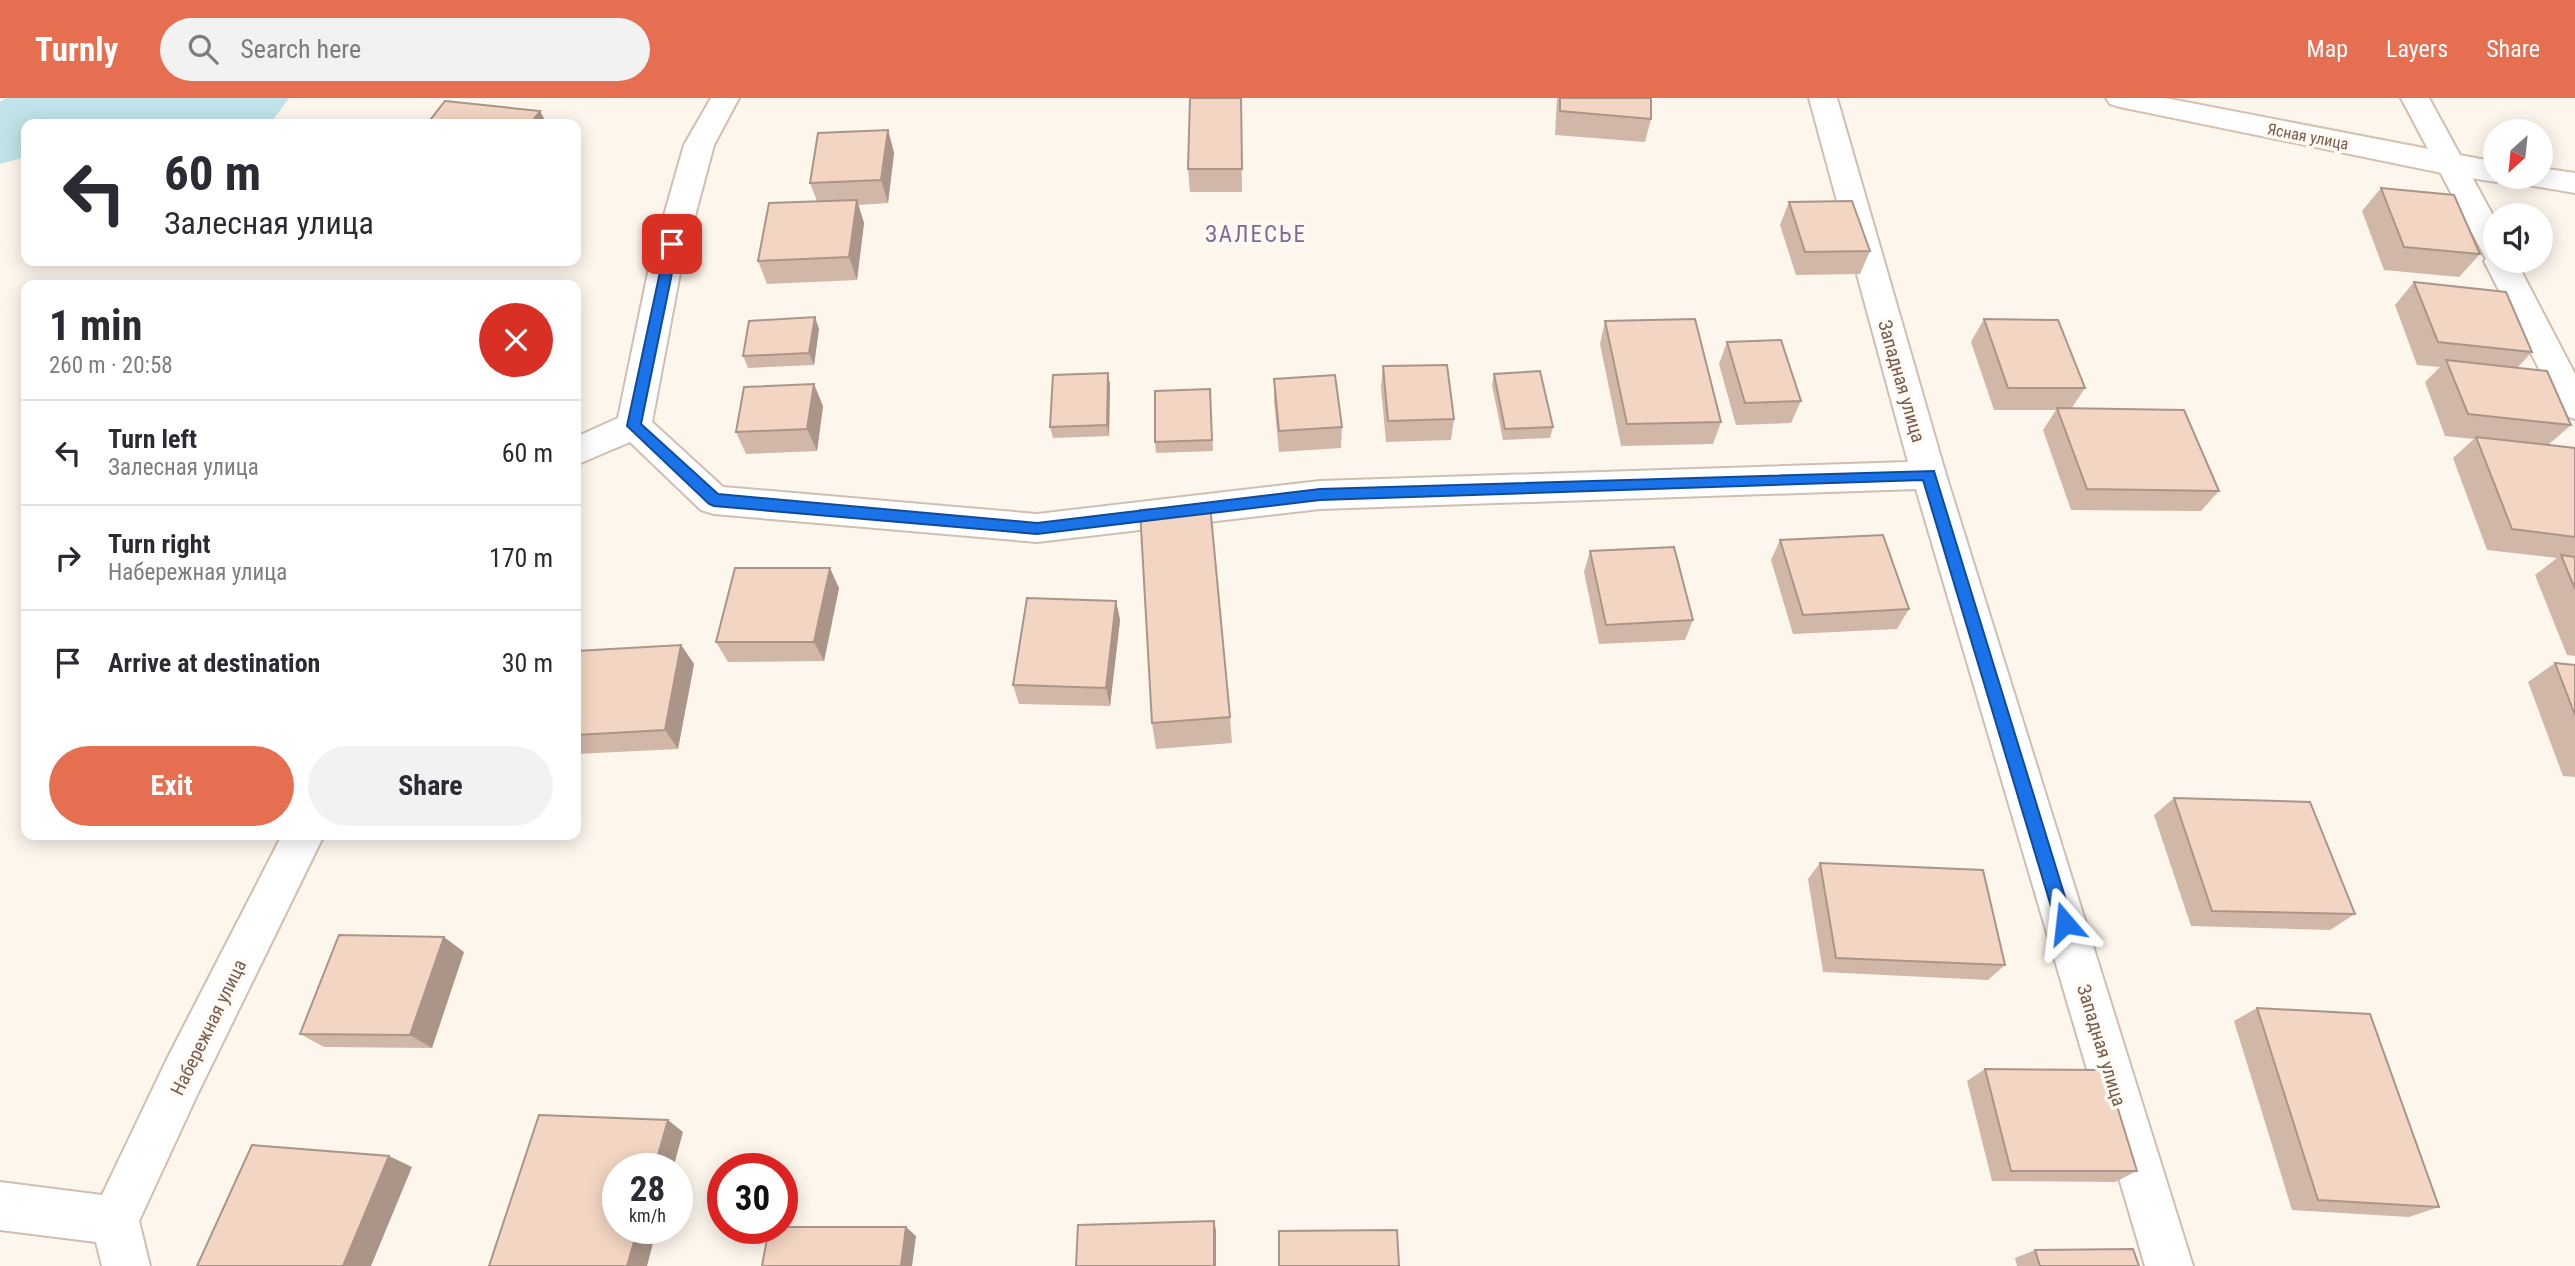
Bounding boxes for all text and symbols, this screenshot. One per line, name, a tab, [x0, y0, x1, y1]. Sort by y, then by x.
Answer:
search box	[160, 18, 650, 81]
text: Turnly	[35, 30, 118, 69]
icon: search	[184, 30, 222, 68]
text: Search here	[240, 34, 361, 64]
text: Map	[2307, 35, 2348, 63]
text: Layers	[2386, 35, 2448, 63]
text: Share	[2486, 35, 2540, 63]
street label: Ясная улица	[2266, 119, 2350, 154]
north arrow	[2483, 119, 2553, 189]
map controls	[2483, 119, 2553, 273]
text: 60 m	[164, 145, 261, 202]
icon: left	[49, 147, 140, 238]
button: sound	[2483, 203, 2553, 273]
text: Залесная улица	[164, 204, 374, 242]
pin	[642, 214, 702, 274]
district label: ЗАЛЕСЬЕ	[1205, 221, 1307, 248]
icon: arrive	[653, 225, 691, 263]
text: 1 min	[49, 301, 142, 350]
button: close	[479, 303, 553, 377]
street label: Западная улица	[1873, 317, 1930, 445]
text: 260 m · 20:58	[49, 352, 173, 379]
text: Turn left	[108, 424, 197, 454]
icon: left	[49, 434, 87, 472]
text: 60 m	[502, 438, 553, 468]
text: Залесная улица	[108, 454, 259, 481]
text: Turn right	[108, 529, 210, 559]
icon: right	[49, 539, 87, 577]
text: 170 m	[489, 543, 553, 573]
text: Набережная улица	[108, 559, 287, 586]
icon: arrive	[49, 644, 87, 682]
text: Arrive at destination	[108, 648, 320, 678]
text: 30 m	[502, 648, 553, 678]
button: Exit	[49, 746, 294, 826]
button: Share	[308, 746, 553, 826]
position arrow	[2028, 886, 2102, 960]
street label: Набережная улица	[166, 956, 251, 1099]
street label: Западная улица	[2072, 981, 2131, 1109]
speed limit sign: 30	[707, 1153, 798, 1244]
text: 28	[630, 1169, 665, 1210]
text: km/h	[629, 1205, 666, 1226]

